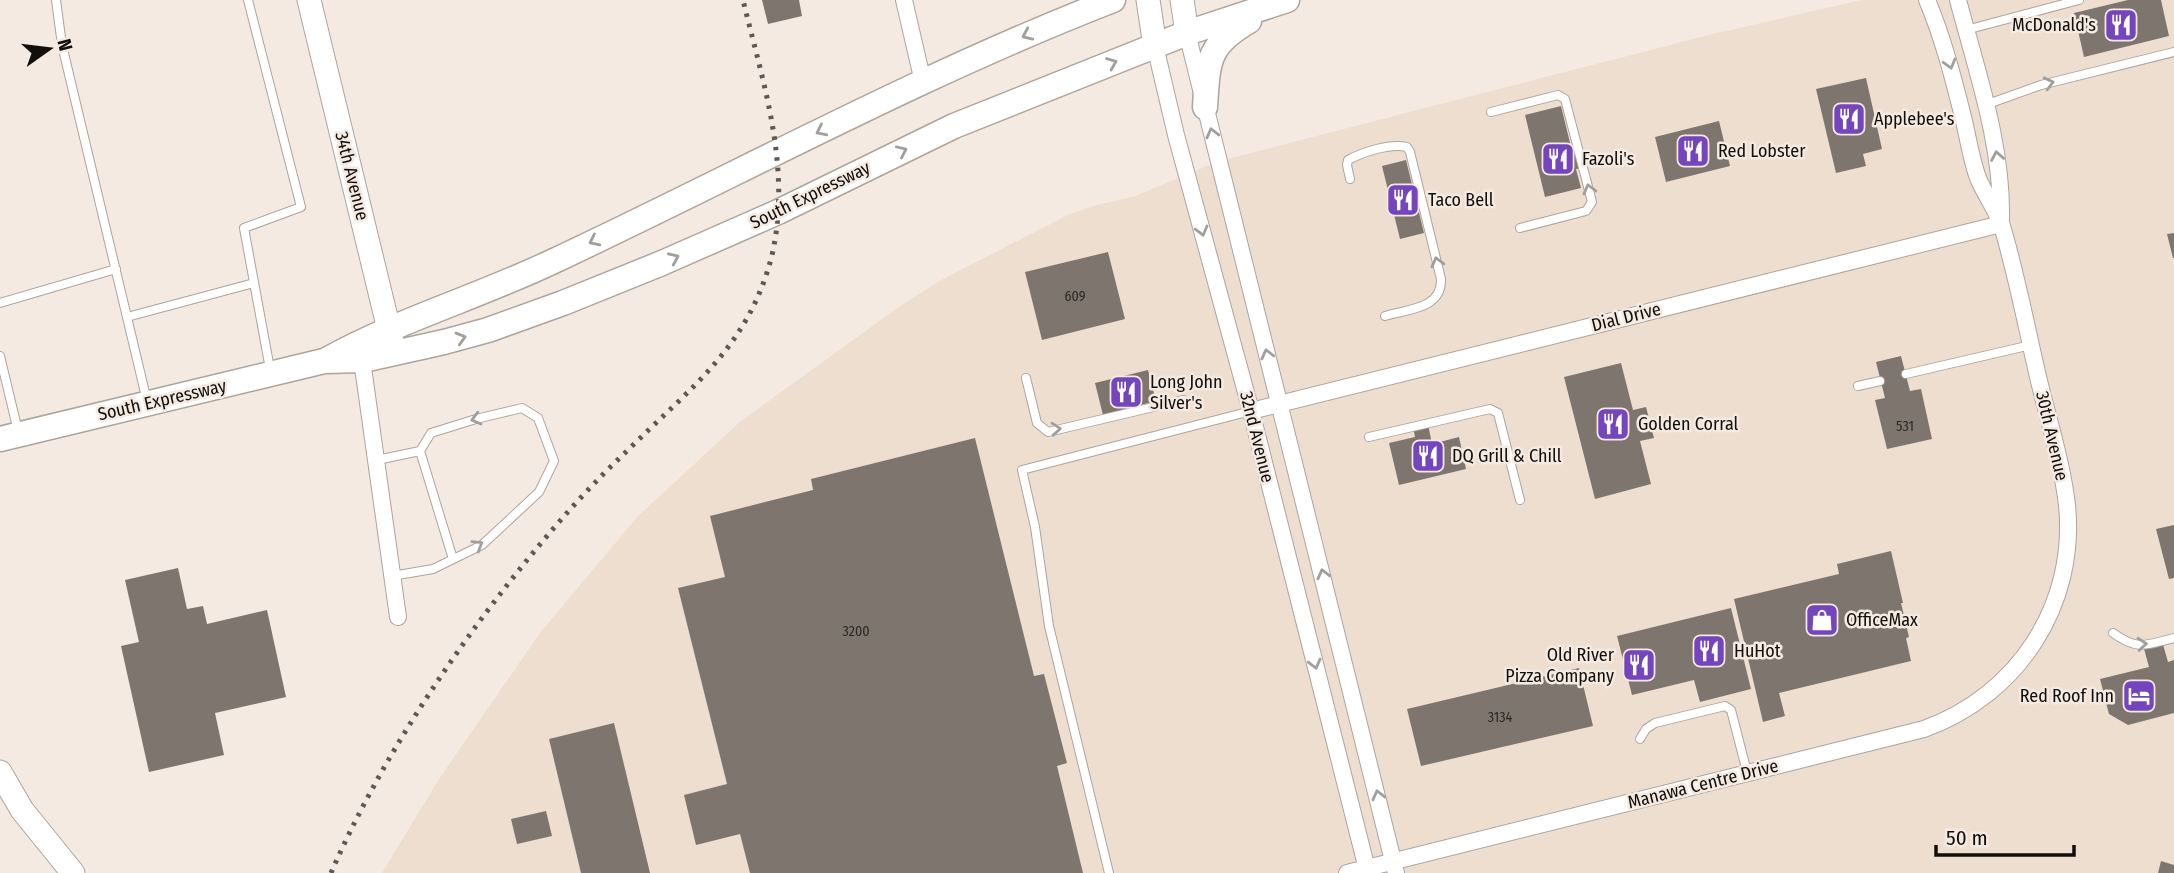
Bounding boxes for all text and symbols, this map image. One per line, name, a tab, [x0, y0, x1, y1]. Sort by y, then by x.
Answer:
restaurant icon: McDonald's	[2102, 6, 2140, 44]
north arrow	[14, 14, 84, 84]
place label: McDonald's	[2012, 14, 2096, 36]
one-way arrow	[1022, 27, 1035, 41]
text: N	[52, 37, 78, 53]
one-way arrow	[1105, 58, 1117, 72]
one-way arrow	[1941, 58, 1956, 70]
one-way arrow	[2043, 77, 2055, 91]
restaurant icon: Applebee's	[1830, 100, 1868, 138]
place label: Applebee's	[1874, 108, 1955, 130]
one-way arrow	[816, 123, 828, 137]
one-way arrow	[1206, 127, 1220, 139]
street label: 34th Avenue	[330, 129, 374, 223]
restaurant icon: Red Lobster	[1674, 132, 1712, 170]
restaurant icon: Fazoli's	[1539, 140, 1577, 178]
place label: Red Lobster	[1718, 140, 1806, 162]
one-way arrow	[895, 145, 907, 159]
place label: Fazoli's	[1582, 148, 1635, 170]
one-way arrow	[1990, 150, 2005, 162]
street label: South Expressway	[746, 156, 874, 234]
restaurant icon: Taco Bell	[1384, 181, 1422, 219]
one-way arrow	[1583, 183, 1597, 195]
place label: Taco Bell	[1428, 189, 1494, 211]
one-way arrow	[1193, 224, 1208, 236]
one-way arrow	[589, 233, 601, 247]
one-way arrow	[666, 252, 679, 266]
one-way arrow	[1431, 256, 1445, 268]
house number: 609	[1065, 288, 1086, 305]
street label: Dial Drive	[1589, 298, 1663, 336]
one-way arrow	[455, 332, 467, 346]
one-way arrow	[1261, 348, 1275, 360]
place label: Long John Silver's	[1150, 371, 1223, 414]
restaurant icon: Long John Silver's	[1107, 373, 1145, 411]
street label: South Expressway	[96, 375, 228, 425]
street label: 32nd Avenue	[1235, 389, 1279, 485]
street label: 30th Avenue	[2031, 389, 2073, 483]
restaurant icon: Golden Corral	[1594, 405, 1632, 443]
one-way arrow	[470, 411, 482, 425]
place label: Golden Corral	[1638, 413, 1739, 435]
house number: 531	[1896, 418, 1914, 435]
one-way arrow	[1050, 422, 1061, 437]
restaurant icon: DQ Grill & Chill	[1409, 437, 1447, 475]
place label: DQ Grill & Chill	[1452, 445, 1562, 467]
one-way arrow	[471, 540, 484, 553]
one-way arrow	[1317, 568, 1331, 580]
shop icon: OfficeMax	[1803, 601, 1841, 639]
place label: OfficeMax	[1846, 609, 1918, 631]
house number: 3200	[843, 623, 869, 640]
restaurant icon: HuHot	[1690, 632, 1728, 670]
one-way arrow	[2137, 637, 2148, 652]
place label: HuHot	[1734, 640, 1781, 662]
place label: Old River Pizza Company	[1505, 644, 1615, 687]
restaurant icon: Old River Pizza Company	[1620, 646, 1658, 684]
one-way arrow	[1307, 658, 1321, 670]
hotel icon: Red Roof Inn	[2120, 677, 2158, 715]
place label: Red Roof Inn	[2020, 685, 2114, 707]
house number: 3134	[1488, 709, 1512, 726]
street label: Manawa Centre Drive	[1625, 755, 1781, 813]
one-way arrow	[1372, 789, 1386, 801]
scale bar	[1936, 814, 2074, 858]
text: 50 m	[1946, 825, 1988, 851]

